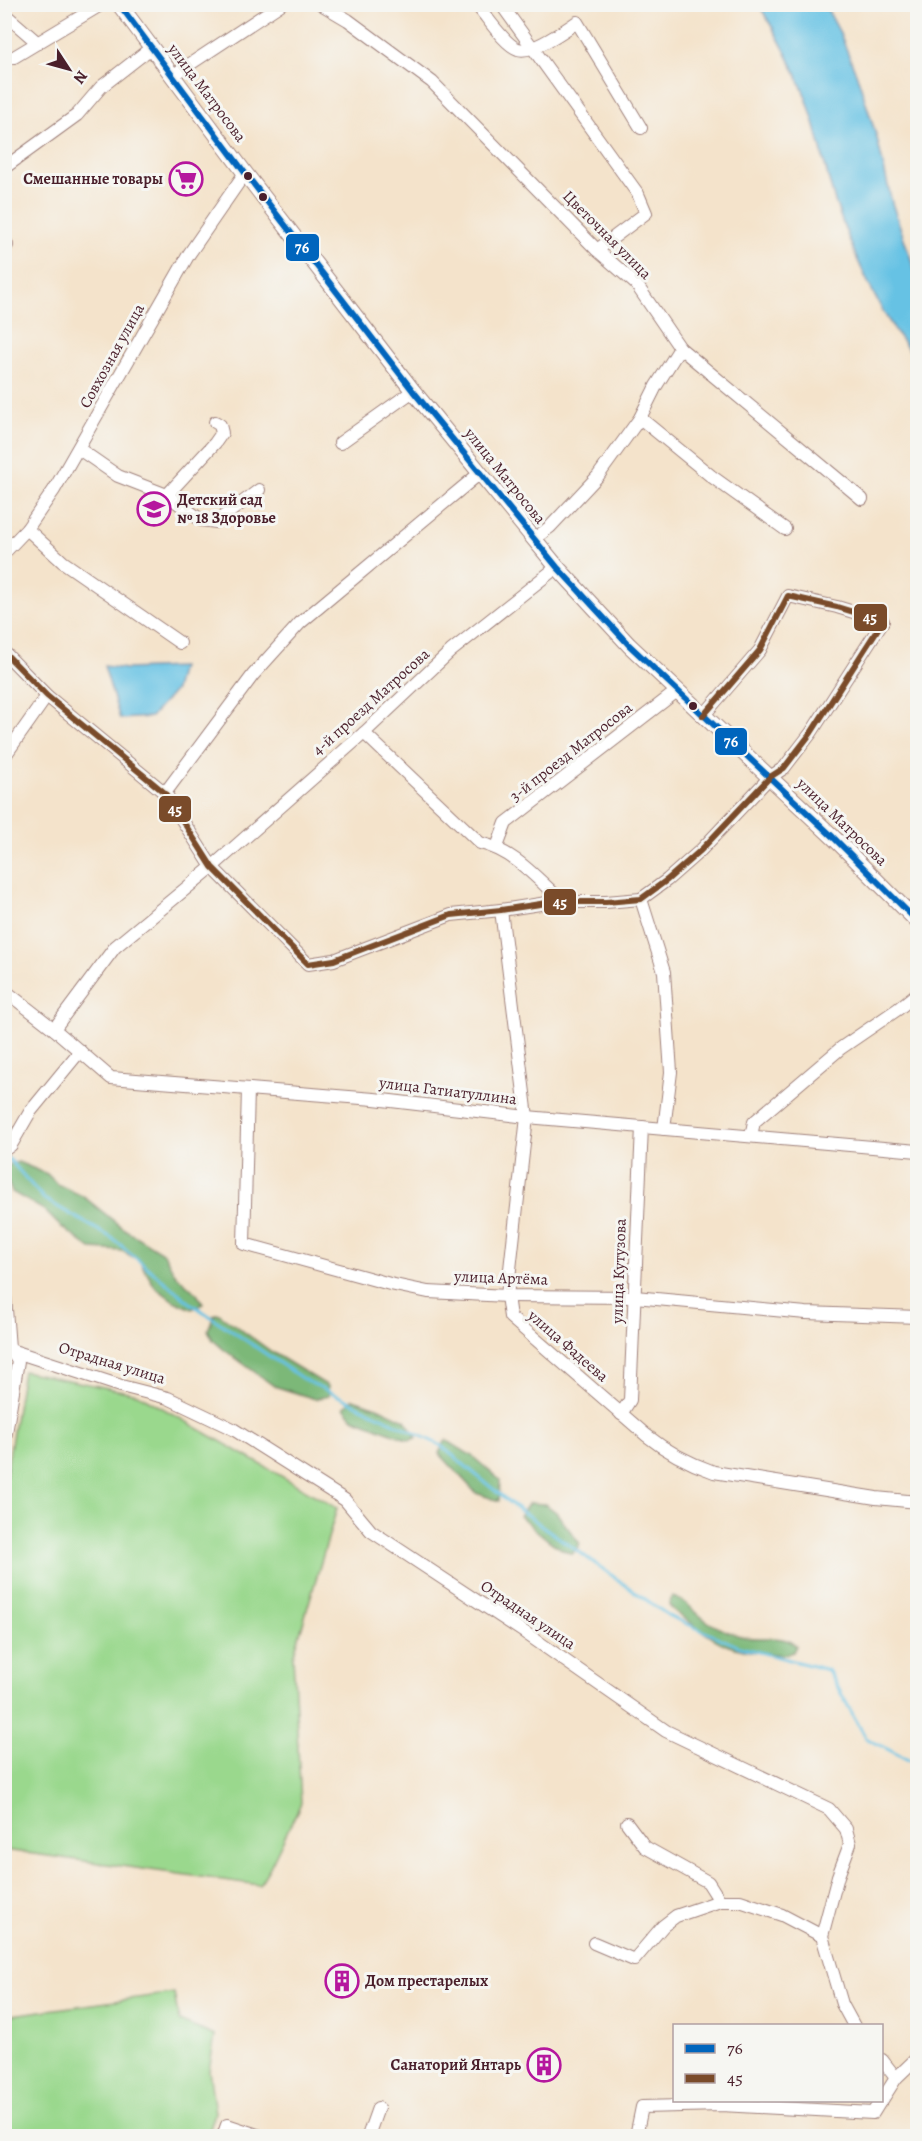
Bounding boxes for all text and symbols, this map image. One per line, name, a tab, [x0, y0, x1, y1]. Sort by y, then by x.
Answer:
street label: улица Матросова	[162, 38, 252, 147]
north arrow	[39, 39, 99, 99]
text: N	[68, 66, 93, 89]
supermarket icon: Смешанные товары	[168, 161, 204, 197]
place label: Смешанные товары	[23, 168, 163, 190]
unlabelled marker	[242, 170, 254, 182]
street label: Цветочная улица	[558, 186, 657, 285]
unlabelled marker	[257, 191, 269, 203]
line badge: 76	[285, 233, 320, 262]
text: 76	[295, 237, 310, 259]
street label: Совхозная улица	[74, 299, 150, 412]
street label: улица Матросова	[459, 422, 551, 529]
place label: Детский сад № 18 Здоровье	[177, 489, 276, 529]
school or university icon: Детский сад № 18 Здоровье	[136, 491, 172, 527]
line badge: 45	[853, 603, 888, 632]
text: 45	[863, 607, 877, 629]
street label: 4-й проезд Матросова	[308, 643, 435, 761]
street label: 3-й проезд Матросова	[505, 697, 637, 807]
unlabelled marker	[687, 700, 699, 712]
line badge: 76	[714, 727, 748, 756]
text: 76	[724, 731, 739, 753]
street label: улица Матросова	[791, 772, 893, 871]
line badge: 45	[158, 795, 192, 823]
text: 45	[168, 799, 182, 821]
line badge: 45	[543, 888, 577, 916]
text: 45	[553, 892, 567, 914]
street label: улица Гатиатуллина	[377, 1072, 519, 1110]
street label: улица Кутузова	[606, 1217, 632, 1325]
street label: улица Артёма	[453, 1265, 549, 1291]
street label: улица Фадеева	[522, 1304, 613, 1388]
street label: Отрадная улица	[56, 1336, 169, 1390]
street label: Отрадная улица	[476, 1575, 580, 1655]
building icon: Дом престарелых	[324, 1963, 360, 1999]
place label: Дом престарелых	[365, 1970, 489, 1992]
legend	[673, 2024, 883, 2102]
text: 76	[727, 2036, 743, 2060]
building icon: Санаторий Янтарь	[526, 2047, 562, 2083]
place label: Санаторий Янтарь	[391, 2054, 522, 2076]
text: 45	[727, 2066, 743, 2090]

